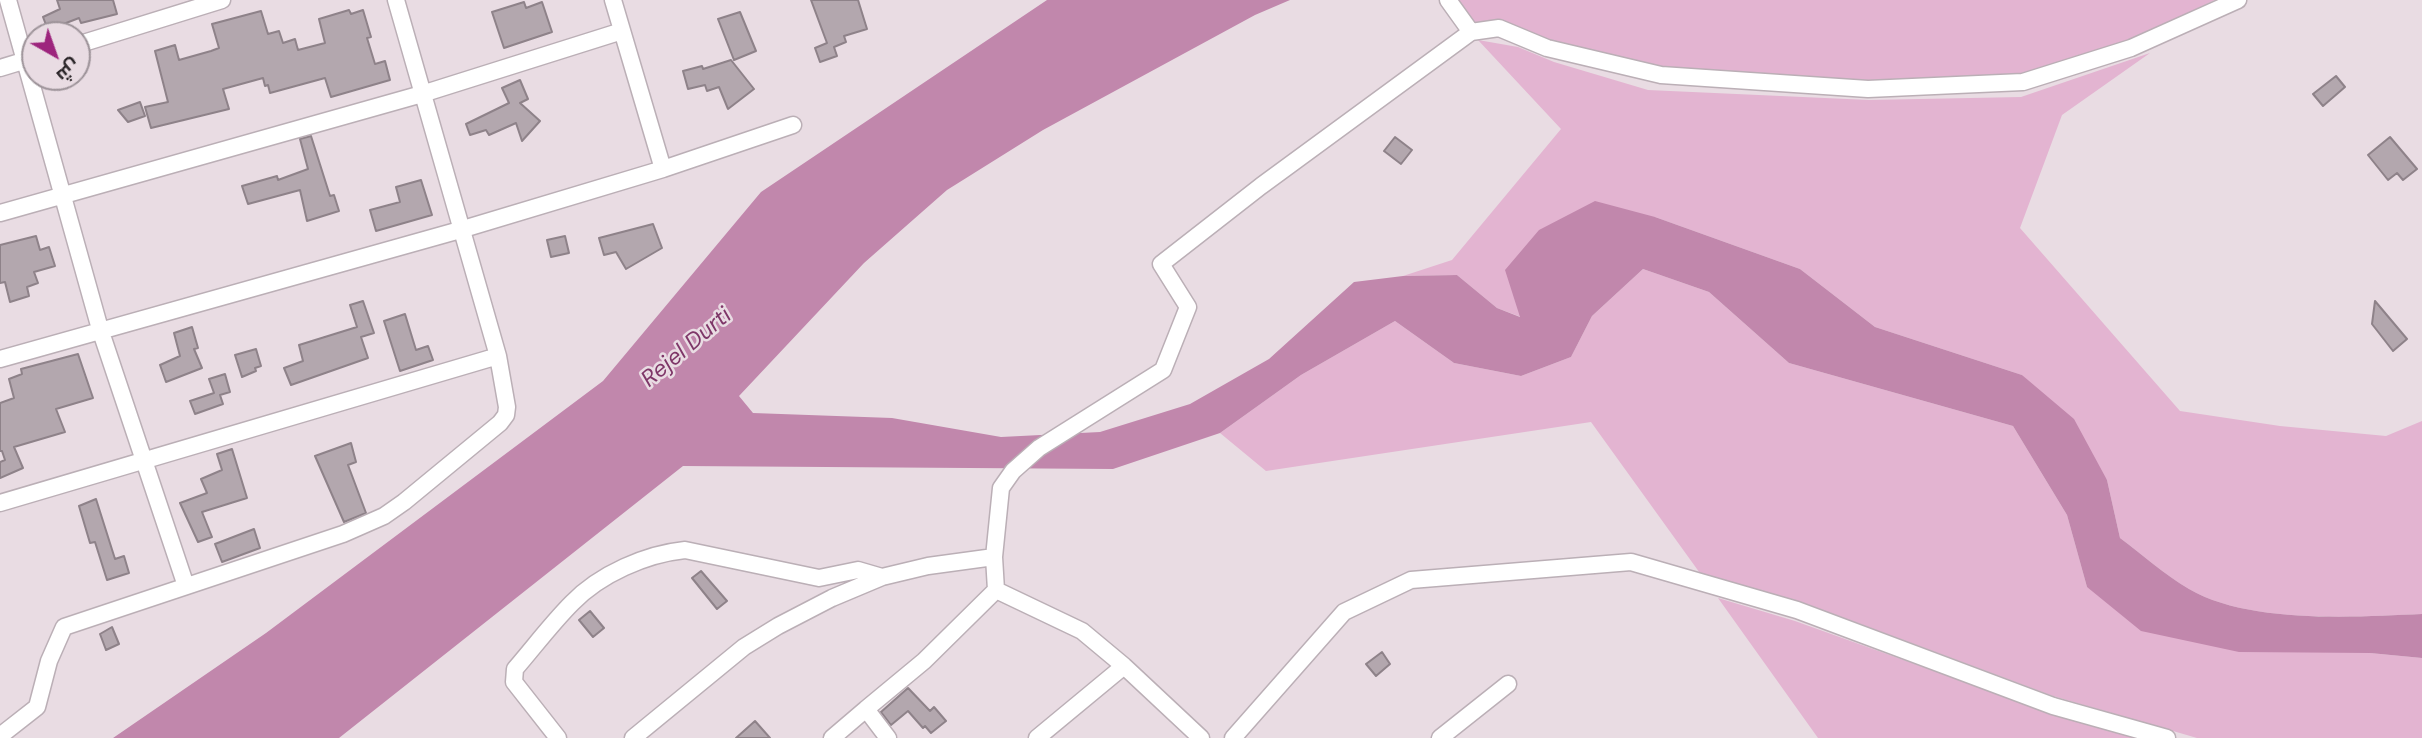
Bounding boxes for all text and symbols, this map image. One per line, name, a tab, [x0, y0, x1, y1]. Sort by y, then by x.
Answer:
north arrow	[21, 21, 91, 91]
text: ش	[51, 54, 86, 88]
water label: Rejel Durti	[636, 302, 738, 394]

